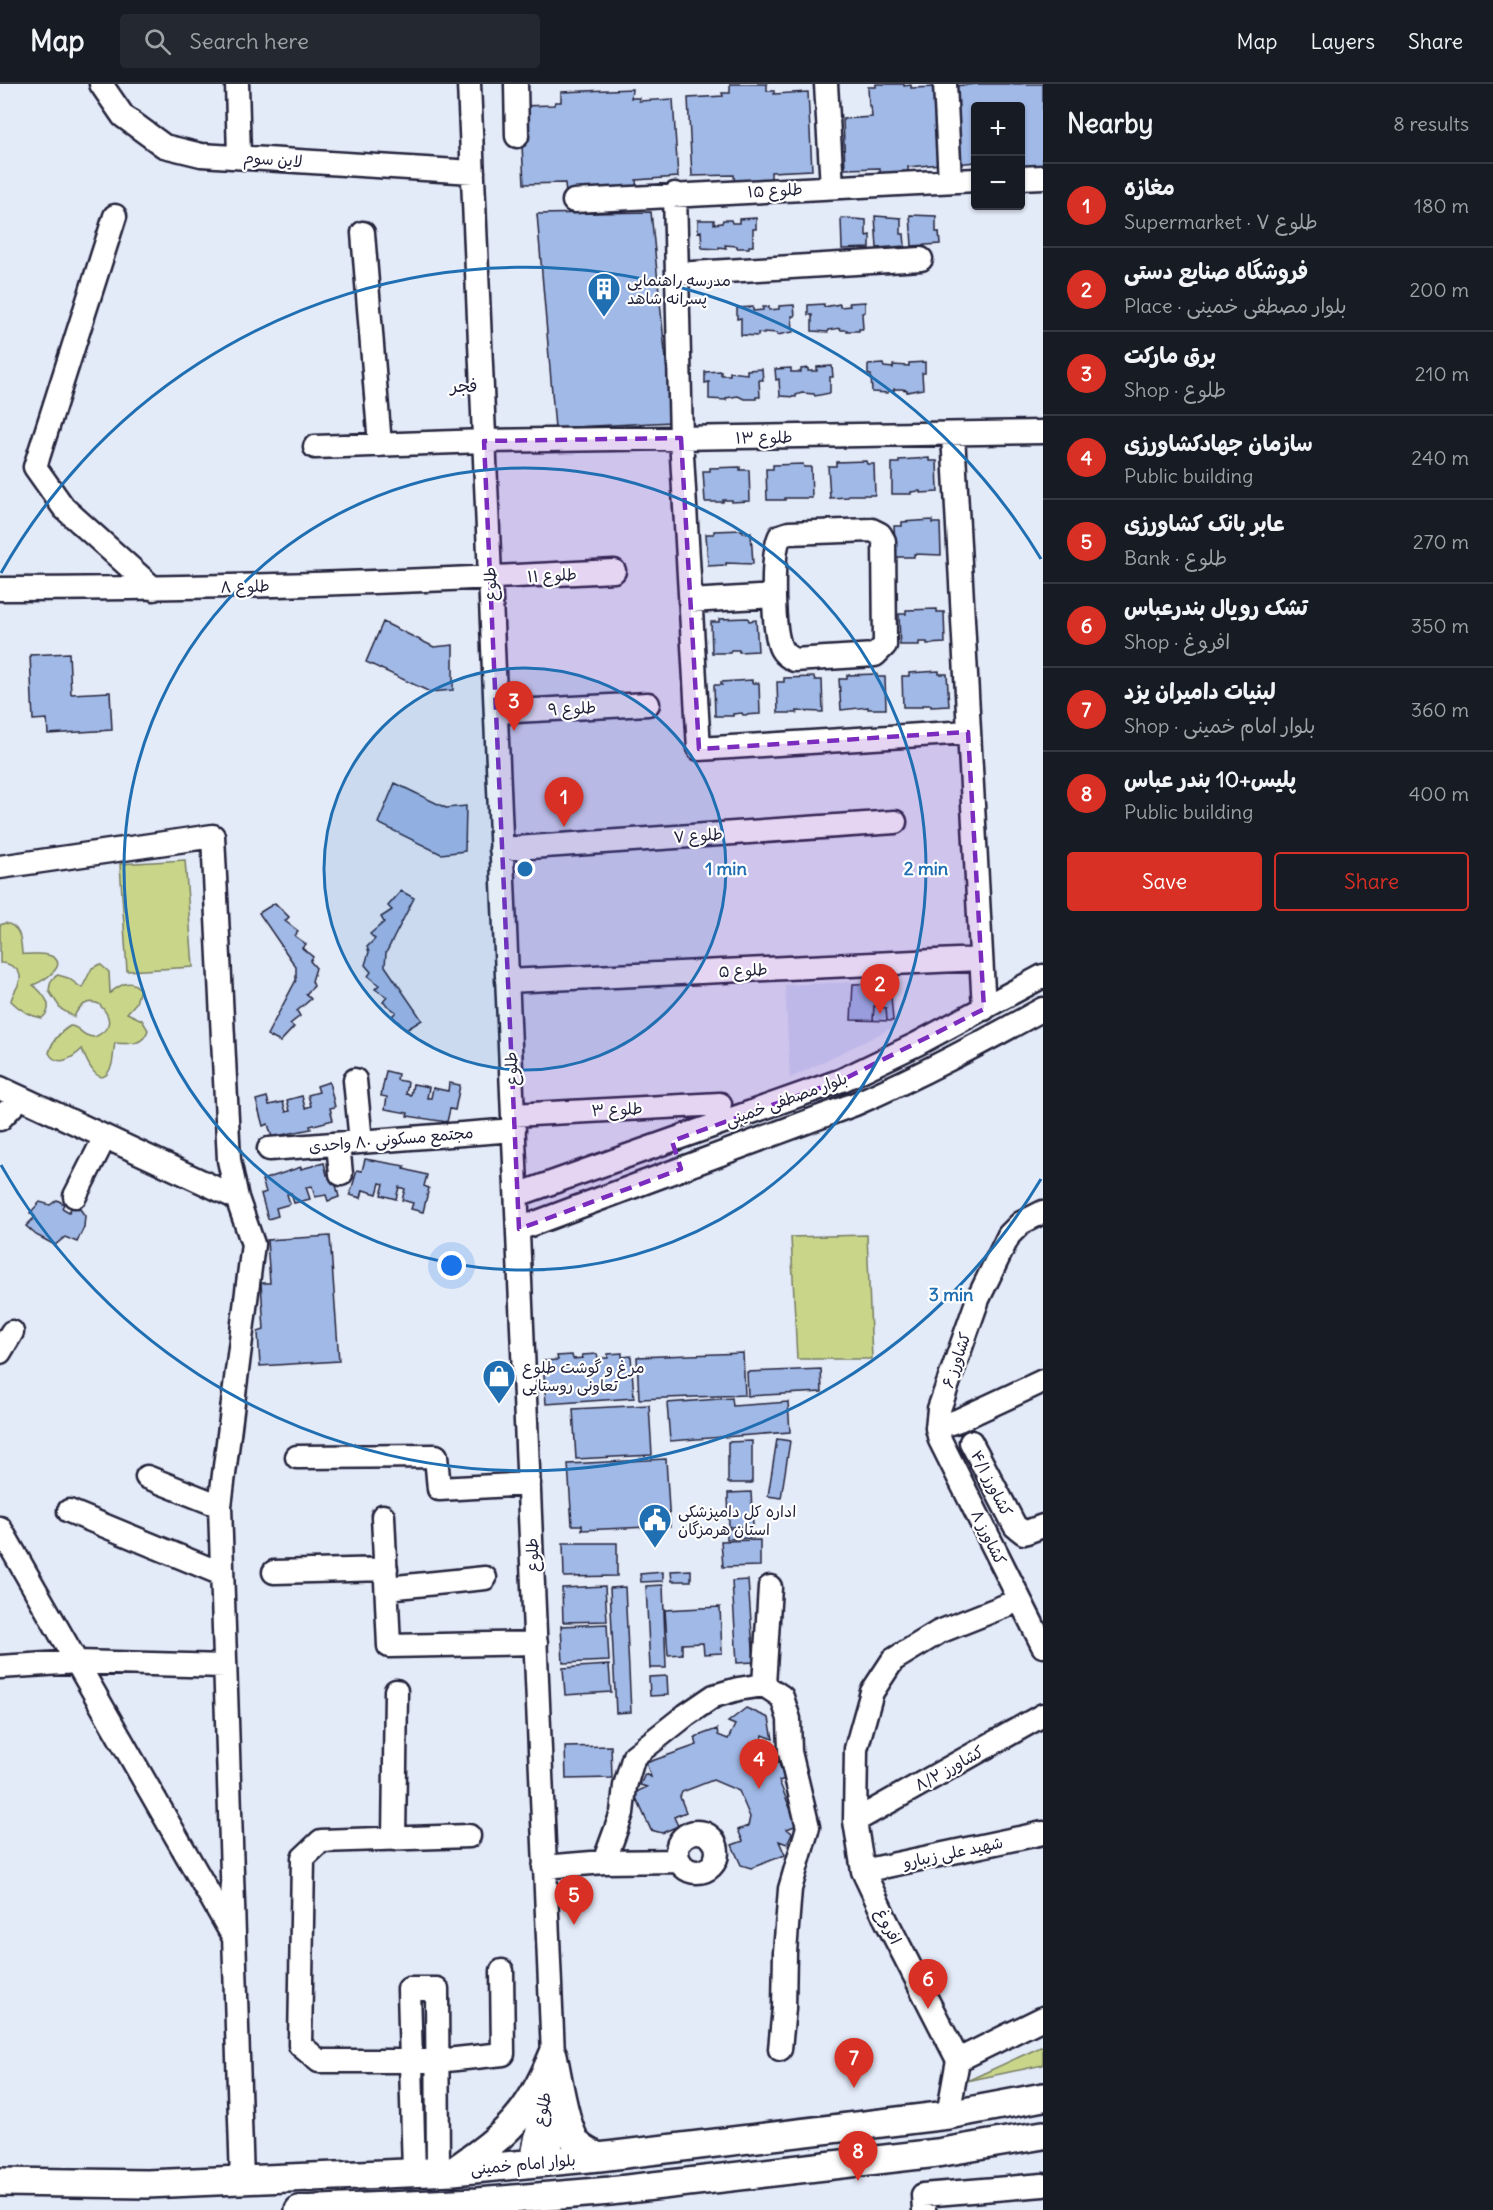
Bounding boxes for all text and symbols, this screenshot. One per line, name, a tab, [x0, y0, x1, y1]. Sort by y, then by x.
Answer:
search box	[120, 14, 540, 68]
text: Map	[30, 23, 84, 59]
icon: search	[141, 25, 174, 58]
text: Search here	[189, 27, 309, 55]
text: Map	[1237, 28, 1277, 55]
text: Layers	[1310, 28, 1375, 55]
text: Share	[1408, 28, 1463, 55]
map controls	[971, 102, 1025, 210]
button: +	[971, 102, 1025, 156]
text: Nearby	[1067, 107, 1153, 140]
text: 8 results	[1393, 111, 1469, 136]
street label: لاین سوم	[243, 147, 303, 174]
button: −	[971, 156, 1025, 210]
text: مغازه	[1124, 173, 1175, 201]
street label: طلوع ۱۵	[747, 179, 803, 203]
text: 1	[1083, 193, 1090, 218]
text: 180 m	[1414, 193, 1469, 218]
text: Supermarket · طلوع ۷	[1124, 209, 1318, 234]
text: فروشگاه صنایع دستی	[1124, 257, 1308, 285]
place label: مدرسه راهنمایی پسرانه شاهد	[627, 270, 731, 309]
building icon: مدرسه راهنمایی پسرانه شاهد	[586, 271, 622, 318]
text: 2	[1081, 277, 1092, 302]
text: 200 m	[1409, 277, 1469, 302]
text: Place · بلوار مصطفی خمینی	[1124, 293, 1347, 318]
text: برق مارکت	[1124, 341, 1216, 369]
text: 3	[1081, 361, 1092, 386]
text: 210 m	[1415, 361, 1469, 386]
district label: فجر	[449, 374, 477, 397]
text: Shop · طلوع	[1124, 377, 1226, 402]
street label: طلوع ۱۳	[735, 427, 793, 449]
text: سازمان جهادکشاورزی	[1124, 429, 1313, 457]
text: 4	[1081, 445, 1092, 470]
text: 240 m	[1411, 445, 1469, 470]
text: Public building	[1124, 463, 1253, 488]
text: عابر بانک کشاورزی	[1124, 509, 1285, 537]
text: 5	[1081, 529, 1092, 554]
text: 270 m	[1413, 529, 1469, 554]
text: Bank · طلوع	[1124, 545, 1227, 570]
street label: طلوع ۱۱	[527, 564, 578, 588]
street label: طلوع	[479, 566, 503, 602]
street label: طلوع ۸	[220, 575, 270, 599]
text: تشک رویال بندرعباس	[1124, 593, 1308, 621]
text: 6	[1081, 613, 1092, 638]
text: 350 m	[1411, 613, 1469, 638]
text: Shop · افروغ	[1124, 629, 1230, 654]
text: لبنیات دامیران یزد	[1124, 677, 1276, 705]
pin: 3	[494, 682, 534, 731]
street label: طلوع ۹	[547, 697, 597, 721]
text: 7	[1082, 697, 1091, 722]
text: 360 m	[1411, 697, 1469, 722]
text: Shop · بلوار امام خمینی	[1124, 713, 1315, 738]
text: پليس+10 بندر عباس	[1124, 765, 1296, 793]
pin: 1	[544, 778, 584, 827]
text: 8	[1081, 781, 1092, 806]
text: 400 m	[1409, 781, 1469, 806]
text: Public building	[1124, 799, 1253, 824]
street label: طلوع ۷	[673, 823, 724, 849]
button: Save	[1067, 852, 1262, 911]
button: Share	[1274, 852, 1469, 911]
text: 1 min	[705, 857, 747, 880]
text: 2 min	[904, 857, 949, 880]
centre of rings	[515, 859, 535, 879]
street label: طلوع ۵	[718, 959, 768, 983]
pin: 2	[860, 964, 900, 1014]
street label: طلوع	[500, 1051, 524, 1087]
street label: بلوار مصطفی خمینی	[722, 1068, 850, 1131]
street label: طلوع ۳	[591, 1098, 643, 1122]
street label: مجتمع مسکونی ۸۰ واحدی	[308, 1122, 474, 1158]
your location	[437, 1251, 466, 1280]
text: 3 min	[929, 1283, 974, 1306]
street label: کشاورز ۶	[937, 1329, 975, 1390]
place label: مرغ و گوشت طلوع تعاونی روستایی	[522, 1357, 645, 1396]
shop icon: مرغ و گوشت طلوع تعاونی روستایی	[481, 1358, 517, 1405]
street label: کشاورز ۴/۱	[967, 1447, 1017, 1519]
place label: اداره کل دامپزشکی استان هرمزگان	[678, 1501, 796, 1539]
public building icon: اداره کل دامپزشکی استان هرمزگان	[637, 1502, 673, 1549]
street label: کشاورز ۸	[967, 1506, 1011, 1568]
street label: طلوع	[521, 1537, 545, 1573]
pin: 4	[740, 1740, 778, 1789]
street label: کشاورز ۸/۲	[911, 1741, 987, 1795]
street label: شهید علی زیبارو	[899, 1832, 1005, 1874]
pin: 5	[554, 1876, 594, 1925]
street label: افروغ	[870, 1905, 906, 1948]
pin: 6	[908, 1960, 948, 2009]
pin: 7	[834, 2038, 874, 2088]
street label: طلوع	[529, 2090, 557, 2128]
pin: 8	[838, 2132, 878, 2181]
street label: بلوار امام خمینی	[470, 2149, 577, 2182]

